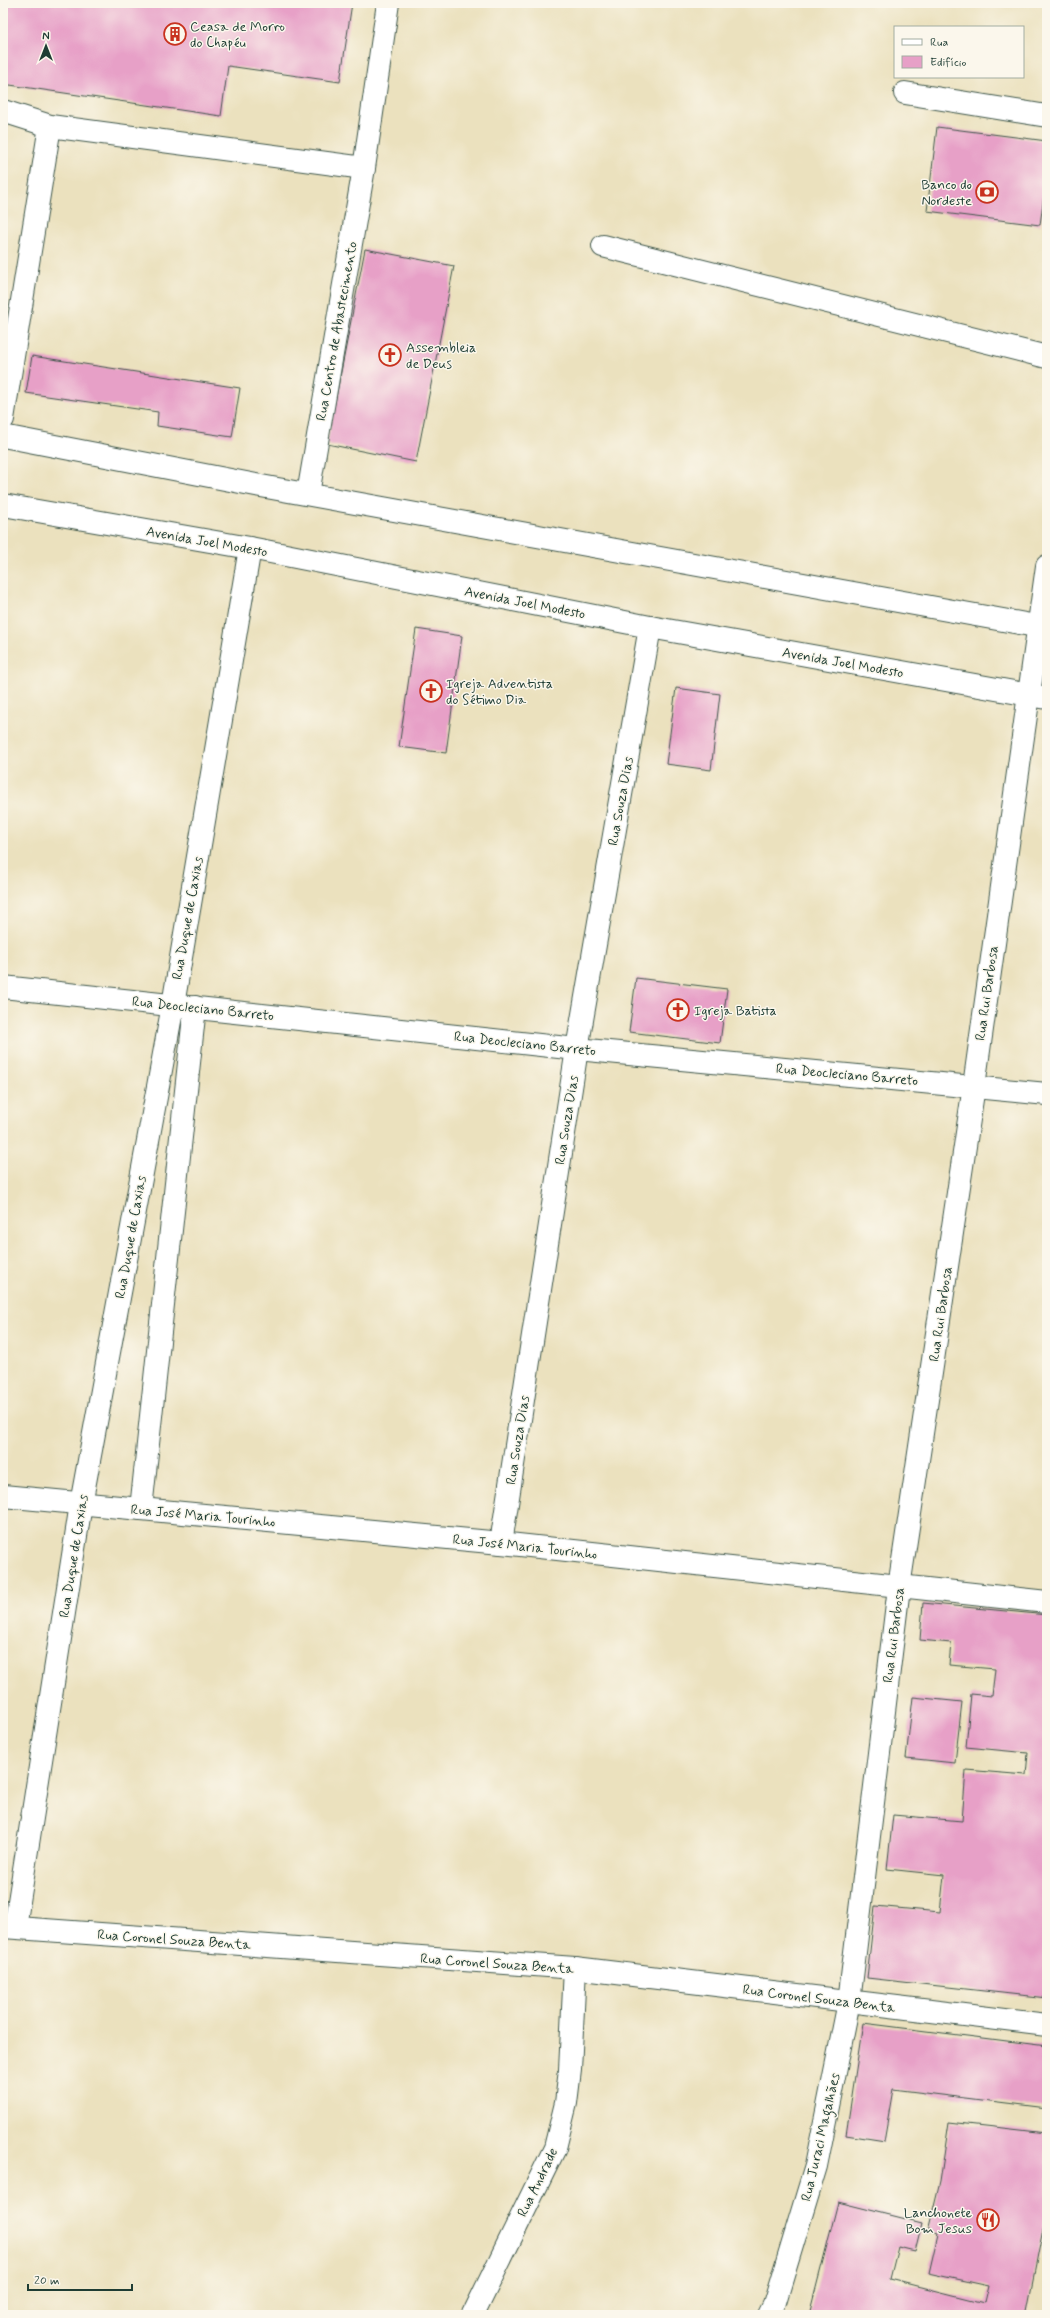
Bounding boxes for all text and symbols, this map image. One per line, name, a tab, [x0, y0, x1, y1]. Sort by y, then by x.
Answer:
place label: Ceasa de Morro do Chapéu	[190, 18, 285, 52]
building icon: Ceasa de Morro do Chapéu	[162, 21, 188, 47]
north arrow	[26, 26, 66, 66]
legend	[894, 26, 1024, 78]
text: N	[42, 30, 50, 44]
text: Rua	[930, 35, 948, 51]
text: Edifício	[930, 55, 966, 71]
place label: Banco do Nordeste	[921, 176, 972, 210]
bank icon: Banco do Nordeste	[974, 179, 1000, 205]
street label: Rua Centro de Abastecimento	[312, 240, 362, 422]
place label: Assembleia de Deus	[406, 339, 476, 373]
church icon: Assembleia de Deus	[377, 342, 403, 368]
street label: Avenida Joel Modesto	[145, 522, 269, 562]
street label: Avenida Joel Modesto	[463, 582, 587, 624]
street label: Avenida Joel Modesto	[781, 643, 905, 683]
place label: Igreja Adventista do Sétimo Dia	[446, 675, 553, 709]
church icon: Igreja Adventista do Sétimo Dia	[418, 678, 444, 704]
street label: Rua Souza Dias	[604, 755, 638, 847]
street label: Rua Duque de Caxias	[168, 855, 208, 981]
street label: Rua Rui Barbosa	[971, 944, 1003, 1042]
street label: Rua Deocleciano Barreto	[131, 993, 275, 1025]
church icon: Igreja Batista	[665, 997, 691, 1023]
place label: Igreja Batista	[694, 1002, 777, 1020]
street label: Rua Deocleciano Barreto	[453, 1028, 597, 1060]
street label: Rua Deocleciano Barreto	[775, 1060, 919, 1090]
street label: Rua Souza Dias	[551, 1074, 583, 1166]
street label: Rua Duque de Caxias	[111, 1174, 151, 1300]
street label: Rua Rui Barbosa	[925, 1265, 957, 1363]
street label: Rua Souza Dias	[502, 1394, 534, 1486]
street label: Rua Duque de Caxias	[55, 1493, 93, 1619]
street label: Rua José Maria Tourinho	[130, 1501, 276, 1531]
street label: Rua José Maria Tourinho	[452, 1530, 598, 1564]
street label: Rua Rui Barbosa	[879, 1586, 909, 1684]
street label: Rua Coronel Souza Benta	[97, 1926, 252, 1954]
street label: Rua Coronel Souza Benta	[420, 1950, 575, 1978]
street label: Rua Coronel Souza Benta	[742, 1981, 897, 2017]
street label: Rua Juraci Magalhães	[797, 2071, 846, 2204]
street label: Rua Andrade	[513, 2145, 562, 2220]
place label: Lanchonete Bom Jesus	[904, 2204, 972, 2238]
restaurant icon: Lanchonete Bom Jesus	[975, 2207, 1001, 2233]
scale bar	[28, 2266, 132, 2292]
text: 20 m	[34, 2273, 60, 2289]

